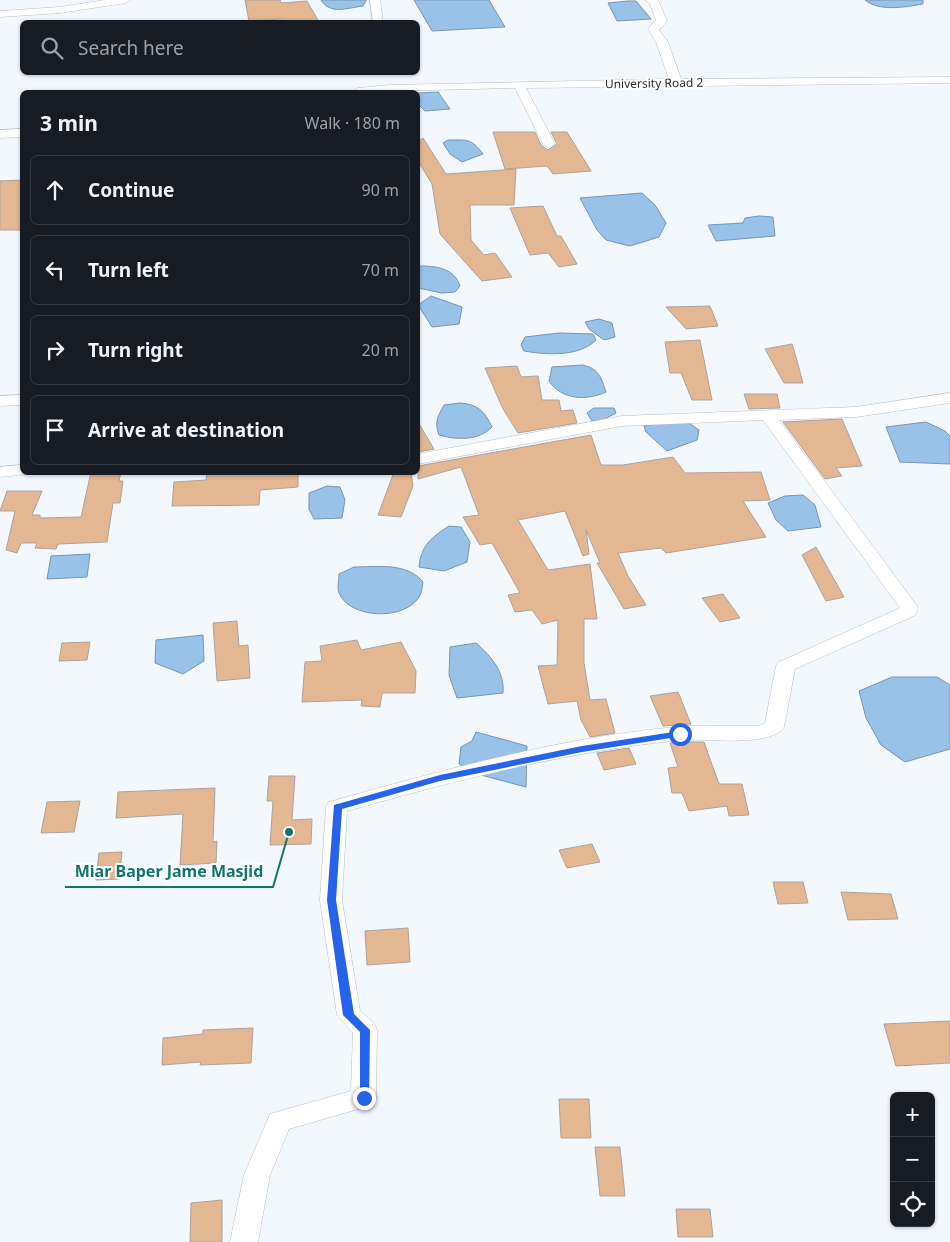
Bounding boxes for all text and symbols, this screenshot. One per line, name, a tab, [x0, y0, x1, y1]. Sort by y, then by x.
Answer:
search box	[20, 20, 420, 75]
icon: search	[38, 34, 66, 62]
text: Search here	[78, 35, 184, 61]
street label: University Road 2	[605, 74, 703, 92]
text: 3 min	[40, 109, 98, 137]
text: Walk · 180 m	[305, 112, 400, 134]
icon: ahead	[41, 176, 69, 204]
text: Continue	[88, 177, 174, 203]
text: 90 m	[362, 179, 399, 201]
icon: left	[41, 256, 69, 284]
text: Turn left	[88, 257, 169, 283]
text: 70 m	[362, 259, 399, 281]
icon: right	[41, 336, 69, 364]
text: Turn right	[88, 337, 183, 363]
text: 20 m	[362, 339, 399, 361]
icon: arrive	[41, 416, 69, 444]
text: Arrive at destination	[88, 417, 284, 443]
route start	[669, 723, 692, 746]
callout: Miar Baper Jame Masjid	[65, 856, 273, 887]
text: Miar Baper Jame Masjid	[75, 860, 263, 882]
route end	[353, 1087, 376, 1110]
map controls	[890, 1092, 935, 1227]
button: +	[890, 1092, 935, 1137]
button: −	[890, 1137, 935, 1182]
button: locate	[890, 1182, 935, 1227]

